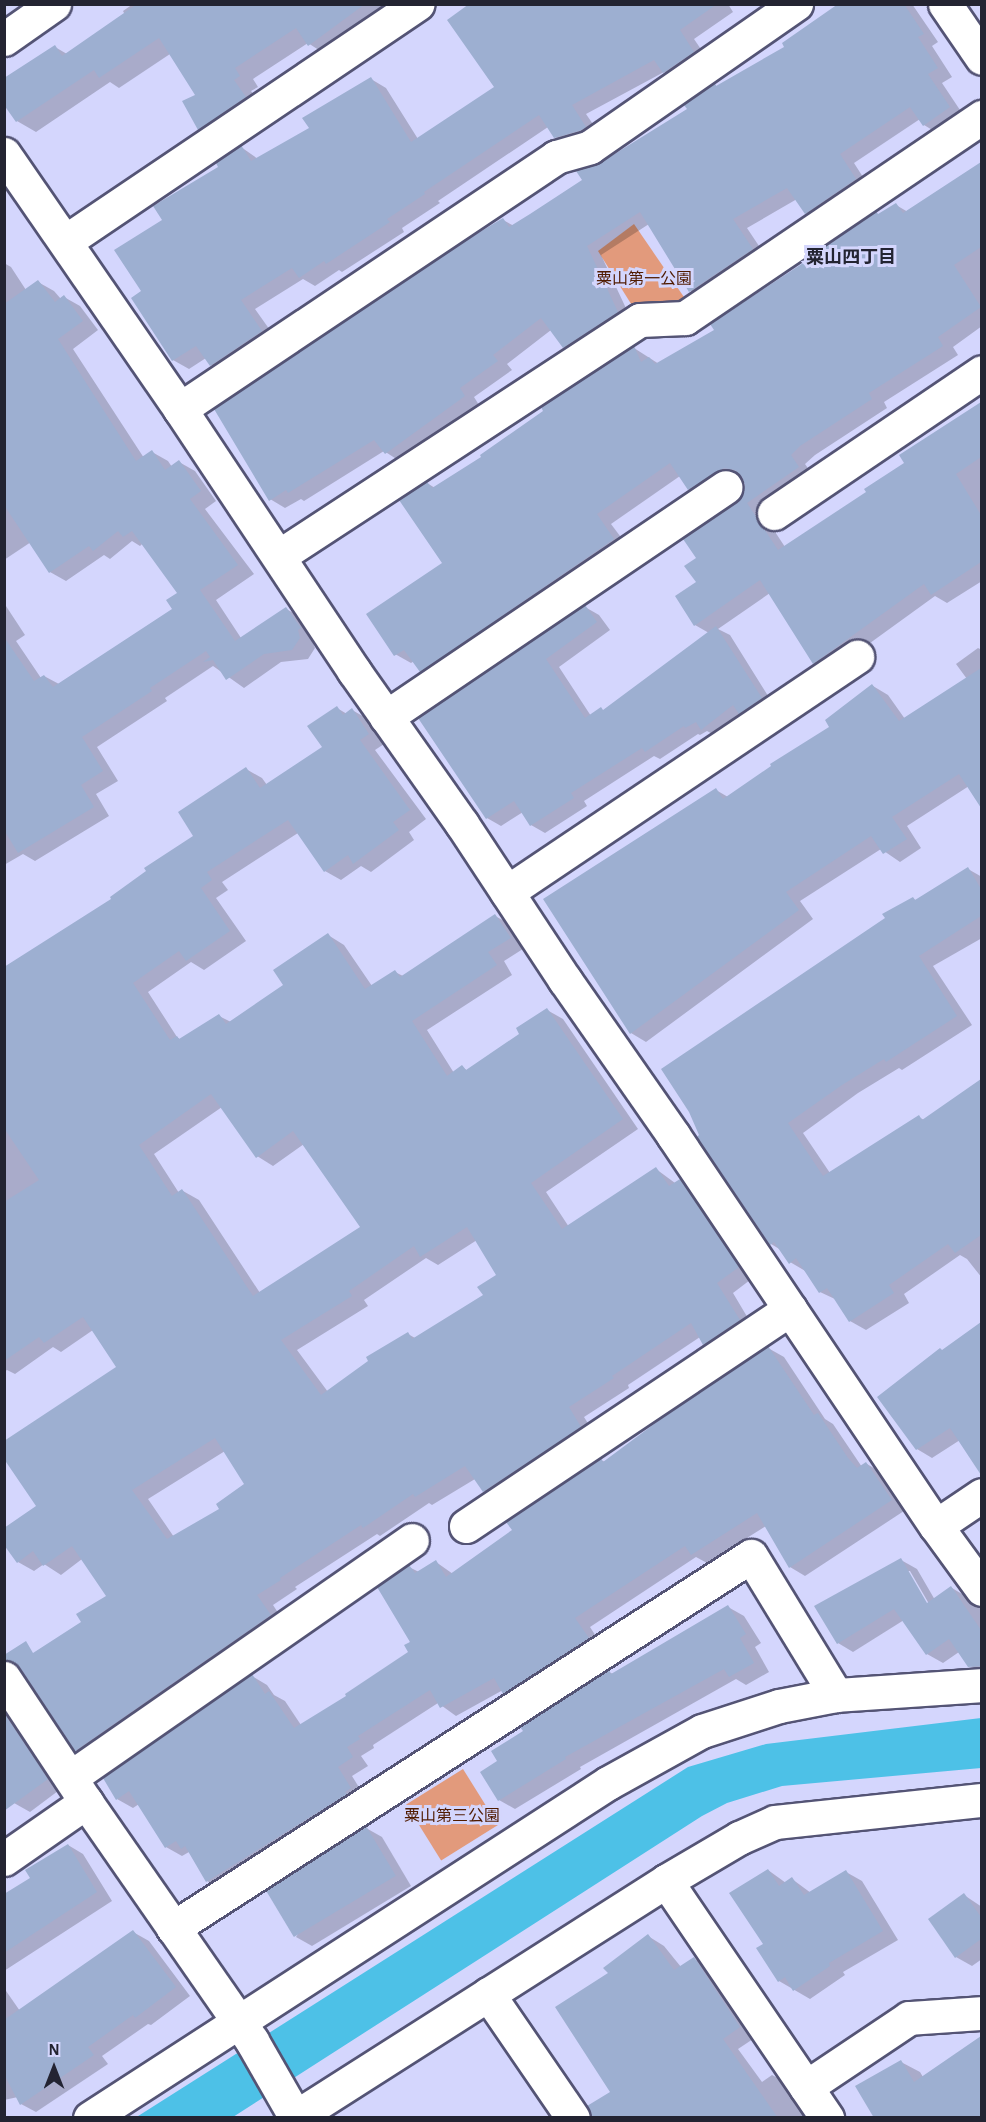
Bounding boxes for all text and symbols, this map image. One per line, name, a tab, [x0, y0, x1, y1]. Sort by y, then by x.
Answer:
district label: 粟山四丁目	[806, 247, 896, 269]
park label: 粟山第一公園	[596, 269, 692, 289]
park label: 粟山第三公園	[404, 1806, 500, 1826]
north arrow	[24, 2038, 84, 2098]
text: N	[48, 2042, 60, 2058]

